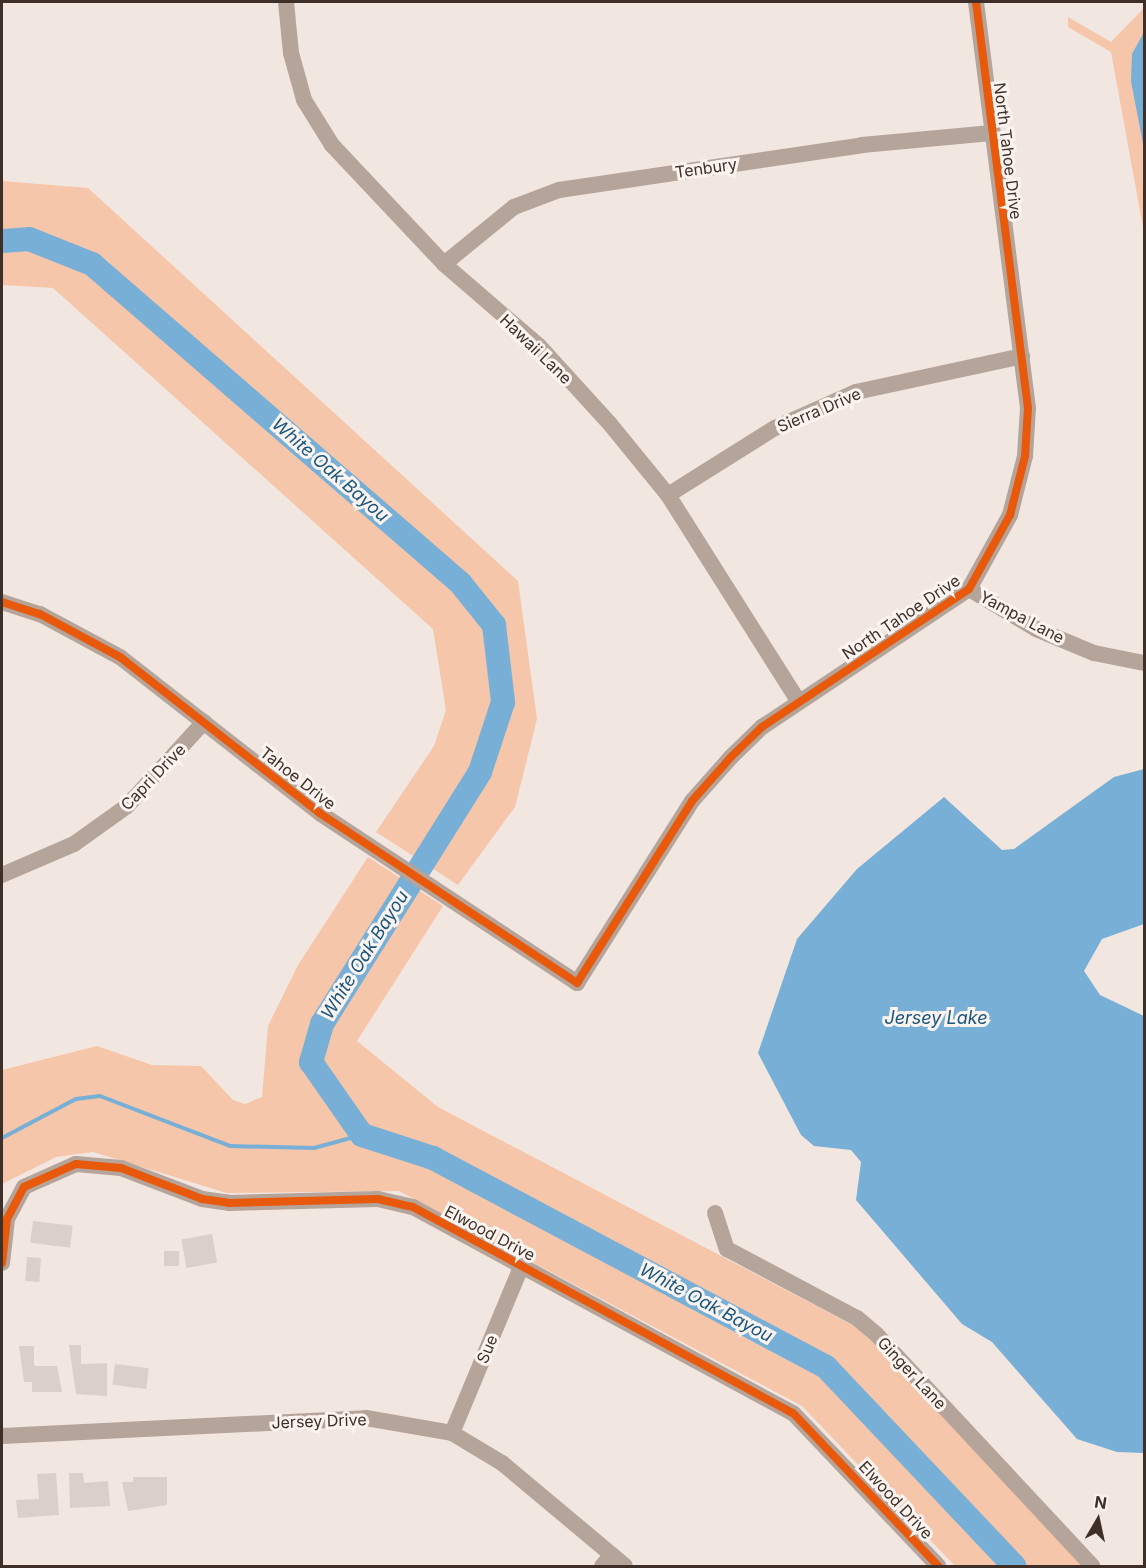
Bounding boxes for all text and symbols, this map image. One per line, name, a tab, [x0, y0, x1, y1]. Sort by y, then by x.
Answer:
street label: North Tahoe Drive	[990, 81, 1026, 221]
street label: Tenbury	[674, 154, 738, 182]
street label: Hawaii Lane	[496, 310, 576, 388]
street label: Sierra Drive	[774, 384, 864, 436]
water label: White Oak Bayou	[267, 413, 393, 527]
street label: North Tahoe Drive	[838, 571, 964, 663]
street label: Yampa Lane	[976, 587, 1068, 647]
street label: Capri Drive	[117, 740, 189, 814]
street label: Tahoe Drive	[256, 743, 340, 813]
water label: White Oak Bayou	[317, 887, 413, 1023]
water label: Jersey Lake	[884, 1007, 988, 1029]
street label: Elwood Drive	[442, 1201, 538, 1265]
water label: White Oak Bayou	[636, 1259, 776, 1347]
street label: Sue	[472, 1332, 502, 1366]
street label: Ginger Lane	[874, 1333, 950, 1413]
street label: Jersey Drive	[271, 1410, 367, 1432]
street label: Elwood Drive	[855, 1457, 937, 1543]
north arrow	[1068, 1490, 1128, 1550]
text: N	[1093, 1491, 1108, 1513]

